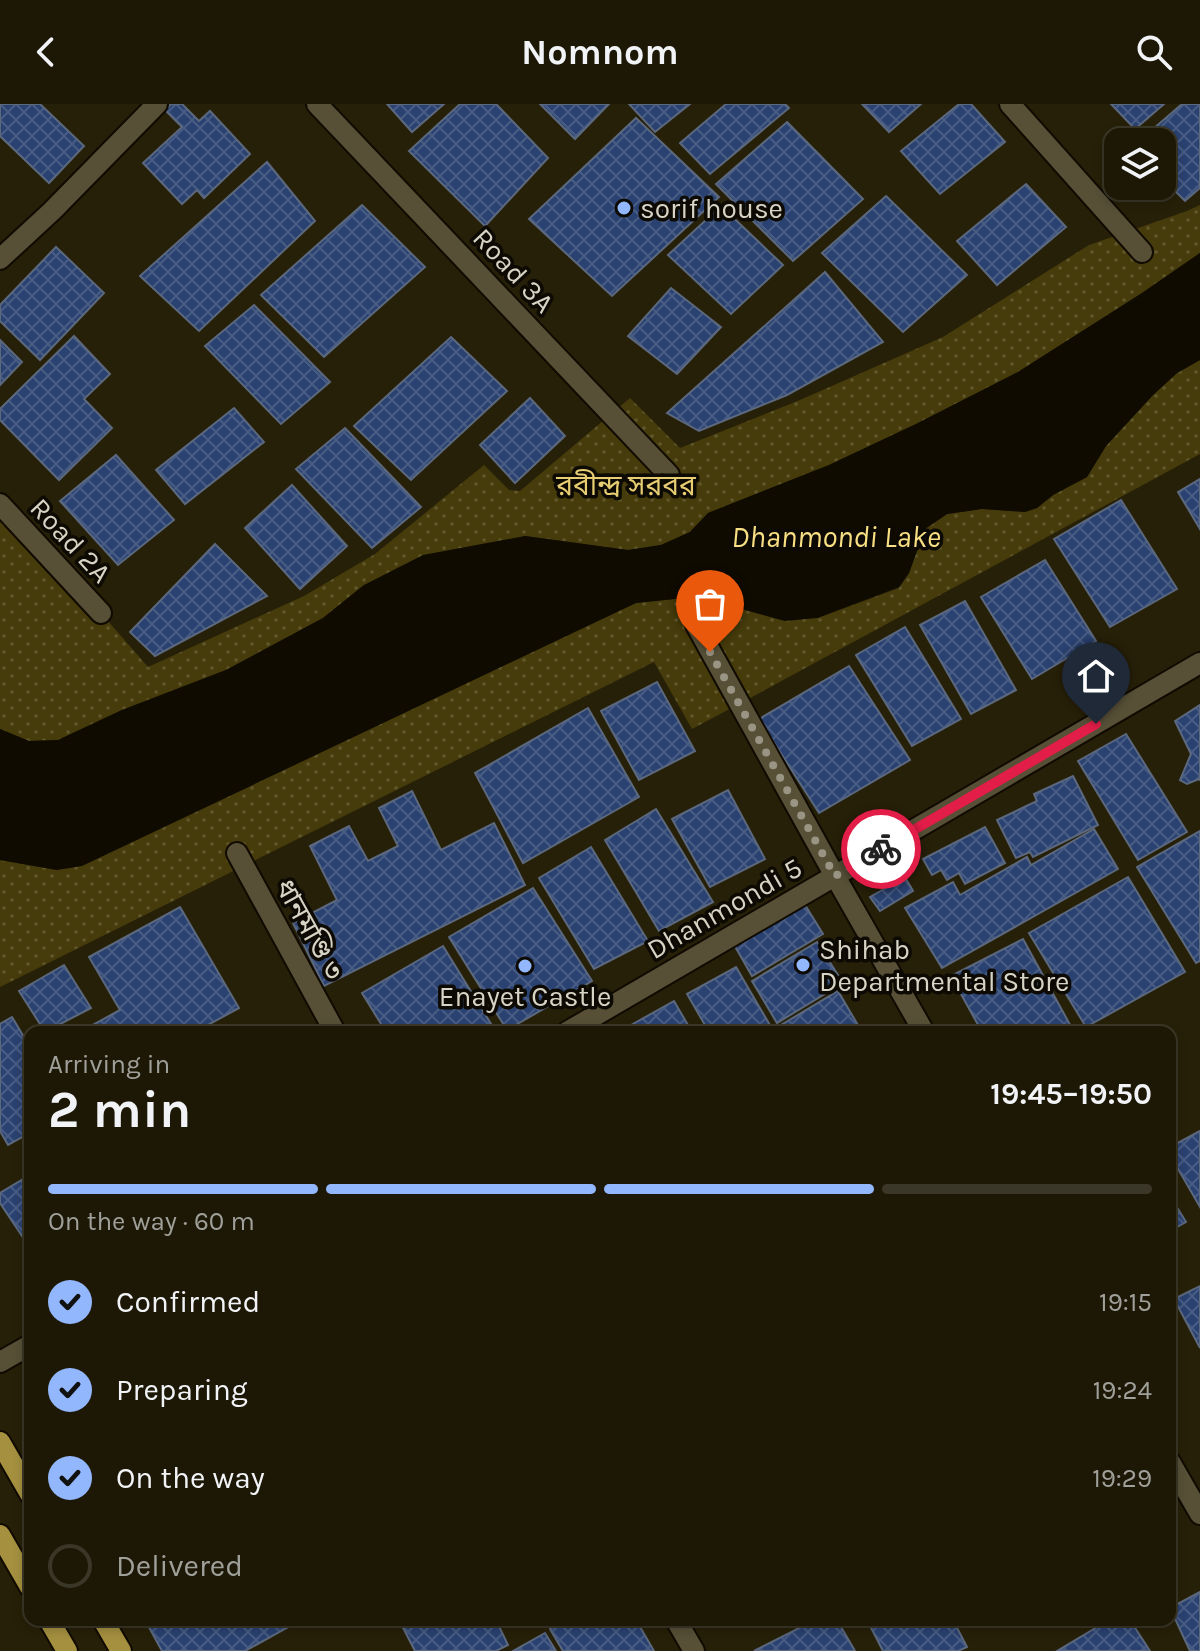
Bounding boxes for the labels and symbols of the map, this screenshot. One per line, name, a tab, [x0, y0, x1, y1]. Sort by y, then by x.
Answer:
place label: sorif house	[640, 192, 783, 225]
marker: sorif house	[615, 199, 633, 217]
street label: Road 3A	[466, 221, 561, 320]
park label: রবীন্দ্র সরবর	[555, 469, 696, 502]
street label: Road 2A	[23, 491, 118, 589]
water label: Dhanmondi Lake	[731, 519, 941, 555]
pin	[676, 570, 744, 652]
pin	[1062, 642, 1130, 724]
courier	[841, 809, 921, 889]
street label: Dhanmondi 5	[641, 851, 808, 966]
street label: ধানমণ্ডি ৩	[268, 873, 351, 985]
place label: Shihab Departmental Store	[819, 933, 1069, 998]
marker: Shihab Departmental Store	[794, 956, 812, 974]
marker: Enayet Castle	[516, 957, 534, 975]
place label: Enayet Castle	[439, 980, 611, 1013]

